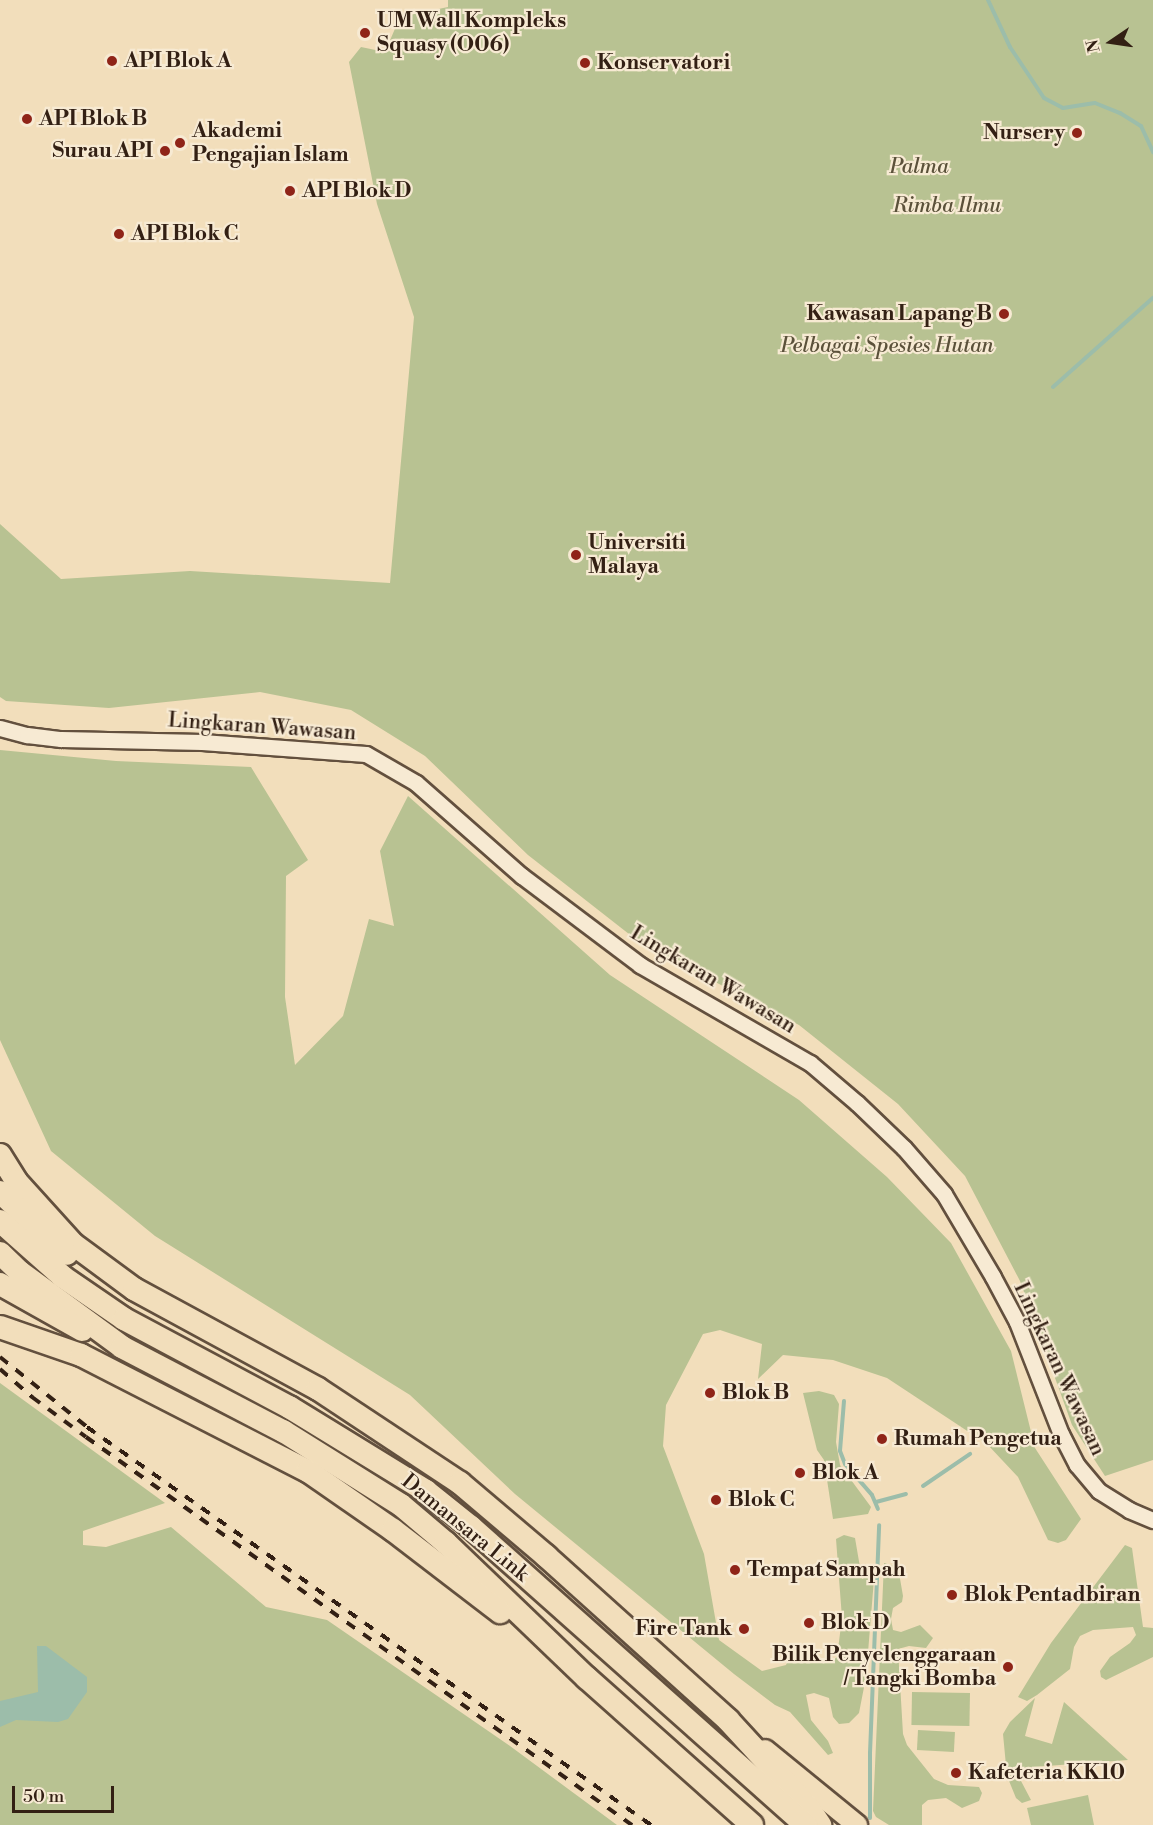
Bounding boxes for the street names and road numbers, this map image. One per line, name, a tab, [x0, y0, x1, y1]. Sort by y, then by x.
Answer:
street label: Lingkaran Wawasan	[167, 708, 357, 746]
street label: Lingkaran Wawasan	[626, 921, 800, 1039]
street label: Lingkaran Wawasan	[1008, 1278, 1110, 1460]
street label: Damansara Link	[396, 1469, 534, 1587]

